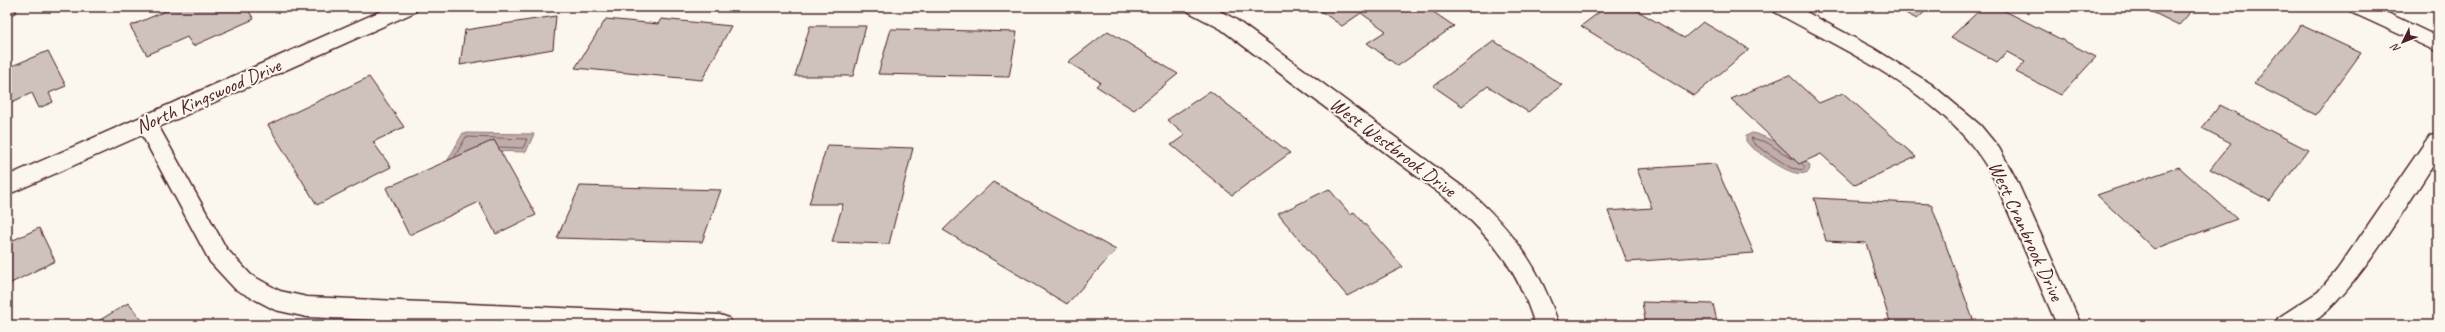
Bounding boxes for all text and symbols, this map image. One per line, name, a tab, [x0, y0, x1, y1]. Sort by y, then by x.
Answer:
north arrow	[2383, 22, 2423, 62]
text: N	[2387, 40, 2403, 56]
street label: North Kingswood Drive	[132, 52, 286, 139]
street label: West Westbrook Drive	[1325, 91, 1462, 203]
street label: West Cranbrook Drive	[1983, 157, 2070, 306]

